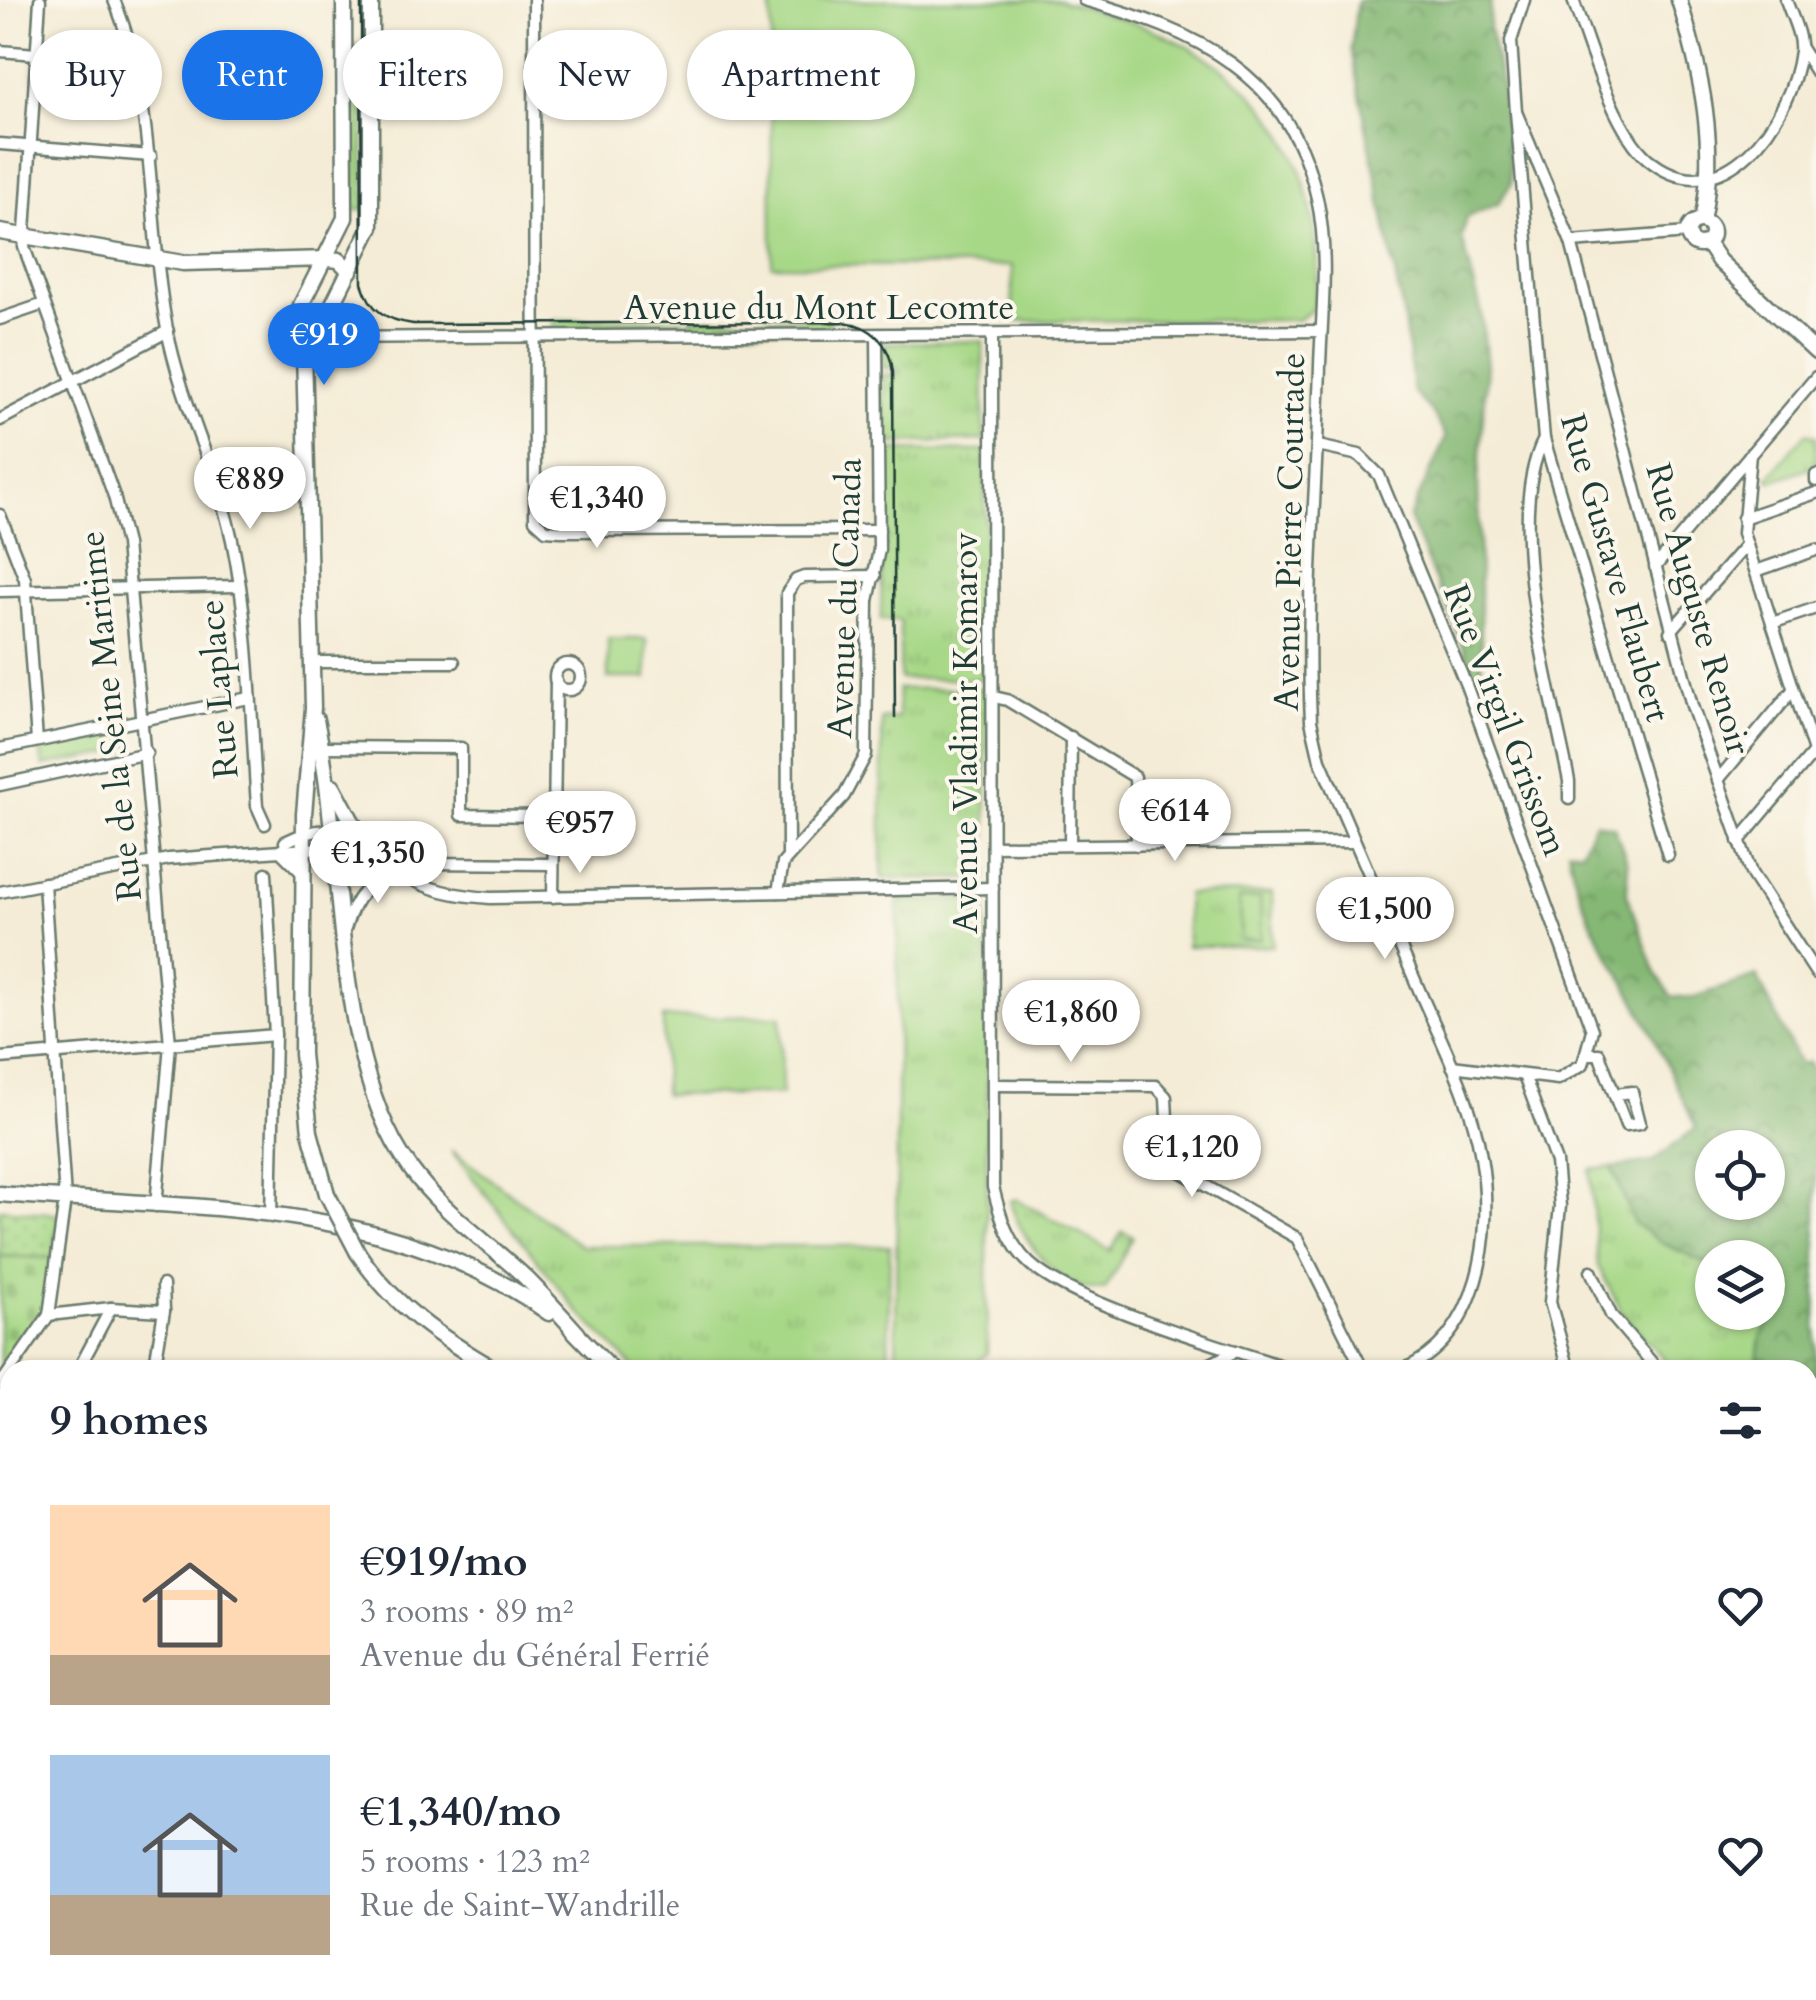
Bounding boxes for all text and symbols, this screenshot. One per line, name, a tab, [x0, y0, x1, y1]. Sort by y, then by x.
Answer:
chip: Buy	[30, 30, 162, 120]
chip: Rent	[182, 30, 323, 120]
chip: Filters	[343, 30, 503, 120]
chip: New	[523, 30, 667, 120]
chip: Apartment	[687, 30, 915, 120]
street label: Avenue du Mont Lecomte	[624, 284, 1014, 332]
pin: €919	[265, 303, 383, 388]
text: €919	[290, 313, 358, 357]
street label: Avenue Pierre Courtade	[1263, 352, 1317, 712]
street label: Rue Gustave Flaubert	[1548, 408, 1682, 728]
pin: €889	[191, 447, 309, 532]
text: €889	[216, 457, 284, 501]
street label: Avenue du Canada	[816, 457, 874, 739]
street label: Rue Auguste Renoir	[1633, 458, 1763, 761]
pin: €1,340	[516, 466, 678, 551]
text: €1,340	[550, 476, 644, 520]
street label: Rue de la Seine Maritime	[68, 529, 154, 903]
street label: Avenue Vladimir Komarov	[942, 532, 990, 934]
street label: Rue Virgil Grissom	[1431, 577, 1579, 863]
street label: Rue Laplace	[187, 597, 251, 781]
pin: €614	[1116, 779, 1234, 864]
text: €614	[1141, 789, 1209, 833]
pin: €957	[521, 791, 639, 876]
text: €957	[546, 801, 614, 845]
pin: €1,350	[297, 821, 459, 906]
text: €1,350	[331, 831, 425, 875]
pin: €1,500	[1304, 877, 1466, 962]
text: €1,500	[1338, 887, 1432, 931]
pin: €1,860	[990, 980, 1152, 1065]
text: €1,860	[1024, 990, 1118, 1034]
pin: €1,120	[1111, 1115, 1273, 1200]
text: €1,120	[1145, 1125, 1239, 1169]
map controls	[1695, 1130, 1785, 1330]
button: locate	[1695, 1130, 1785, 1220]
button: layers	[1695, 1240, 1785, 1330]
text: 9 homes	[50, 1392, 208, 1449]
icon: filters	[1713, 1393, 1768, 1448]
text: €919/mo	[360, 1533, 528, 1590]
icon: home	[130, 1545, 250, 1665]
icon: heart	[1713, 1578, 1768, 1633]
text: 3 rooms · 89 m²	[360, 1590, 573, 1634]
text: Avenue du Général Ferrié	[360, 1634, 710, 1678]
text: €1,340/mo	[360, 1783, 561, 1840]
icon: home	[130, 1795, 250, 1915]
icon: heart	[1713, 1828, 1768, 1883]
text: 5 rooms · 123 m²	[360, 1840, 590, 1884]
text: Rue de Saint-Wandrille	[360, 1884, 680, 1928]

